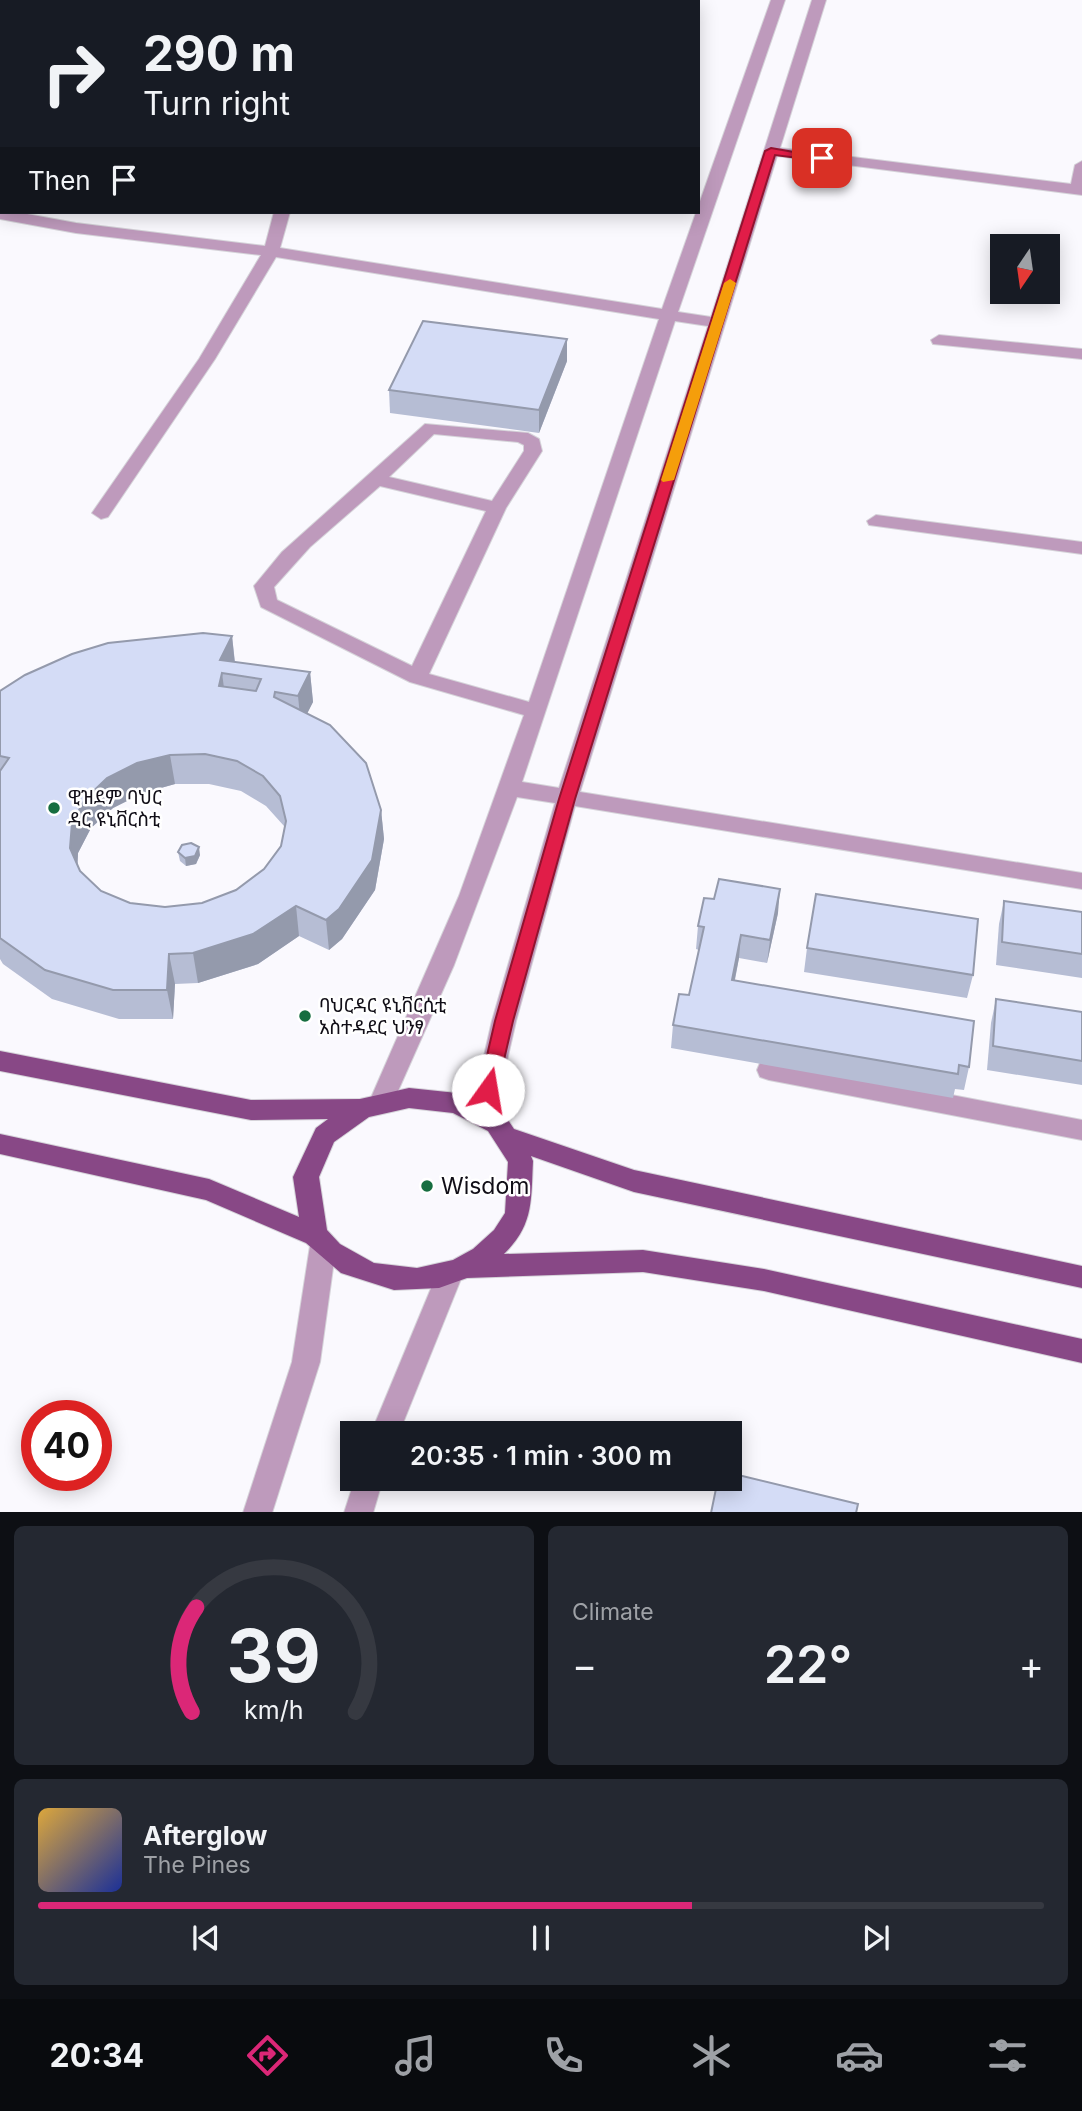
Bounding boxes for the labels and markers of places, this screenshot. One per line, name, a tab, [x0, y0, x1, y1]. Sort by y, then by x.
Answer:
pin	[792, 128, 852, 188]
place label: ዊዝደም ባህር ዳር ዩኒቨርስቲ	[68, 786, 162, 831]
marker: ዊዝደም ባህር ዳር ዩኒቨርስቲ	[46, 800, 62, 816]
place label: ባህርዳር ዩኒቨርሲቲ አስተዳደር ህንፃ	[319, 994, 447, 1039]
marker: ባህርዳር ዩኒቨርሲቲ አስተዳደር ህንፃ	[297, 1008, 313, 1024]
place label: Wisdom	[441, 1172, 529, 1200]
marker: Wisdom	[419, 1178, 435, 1194]

